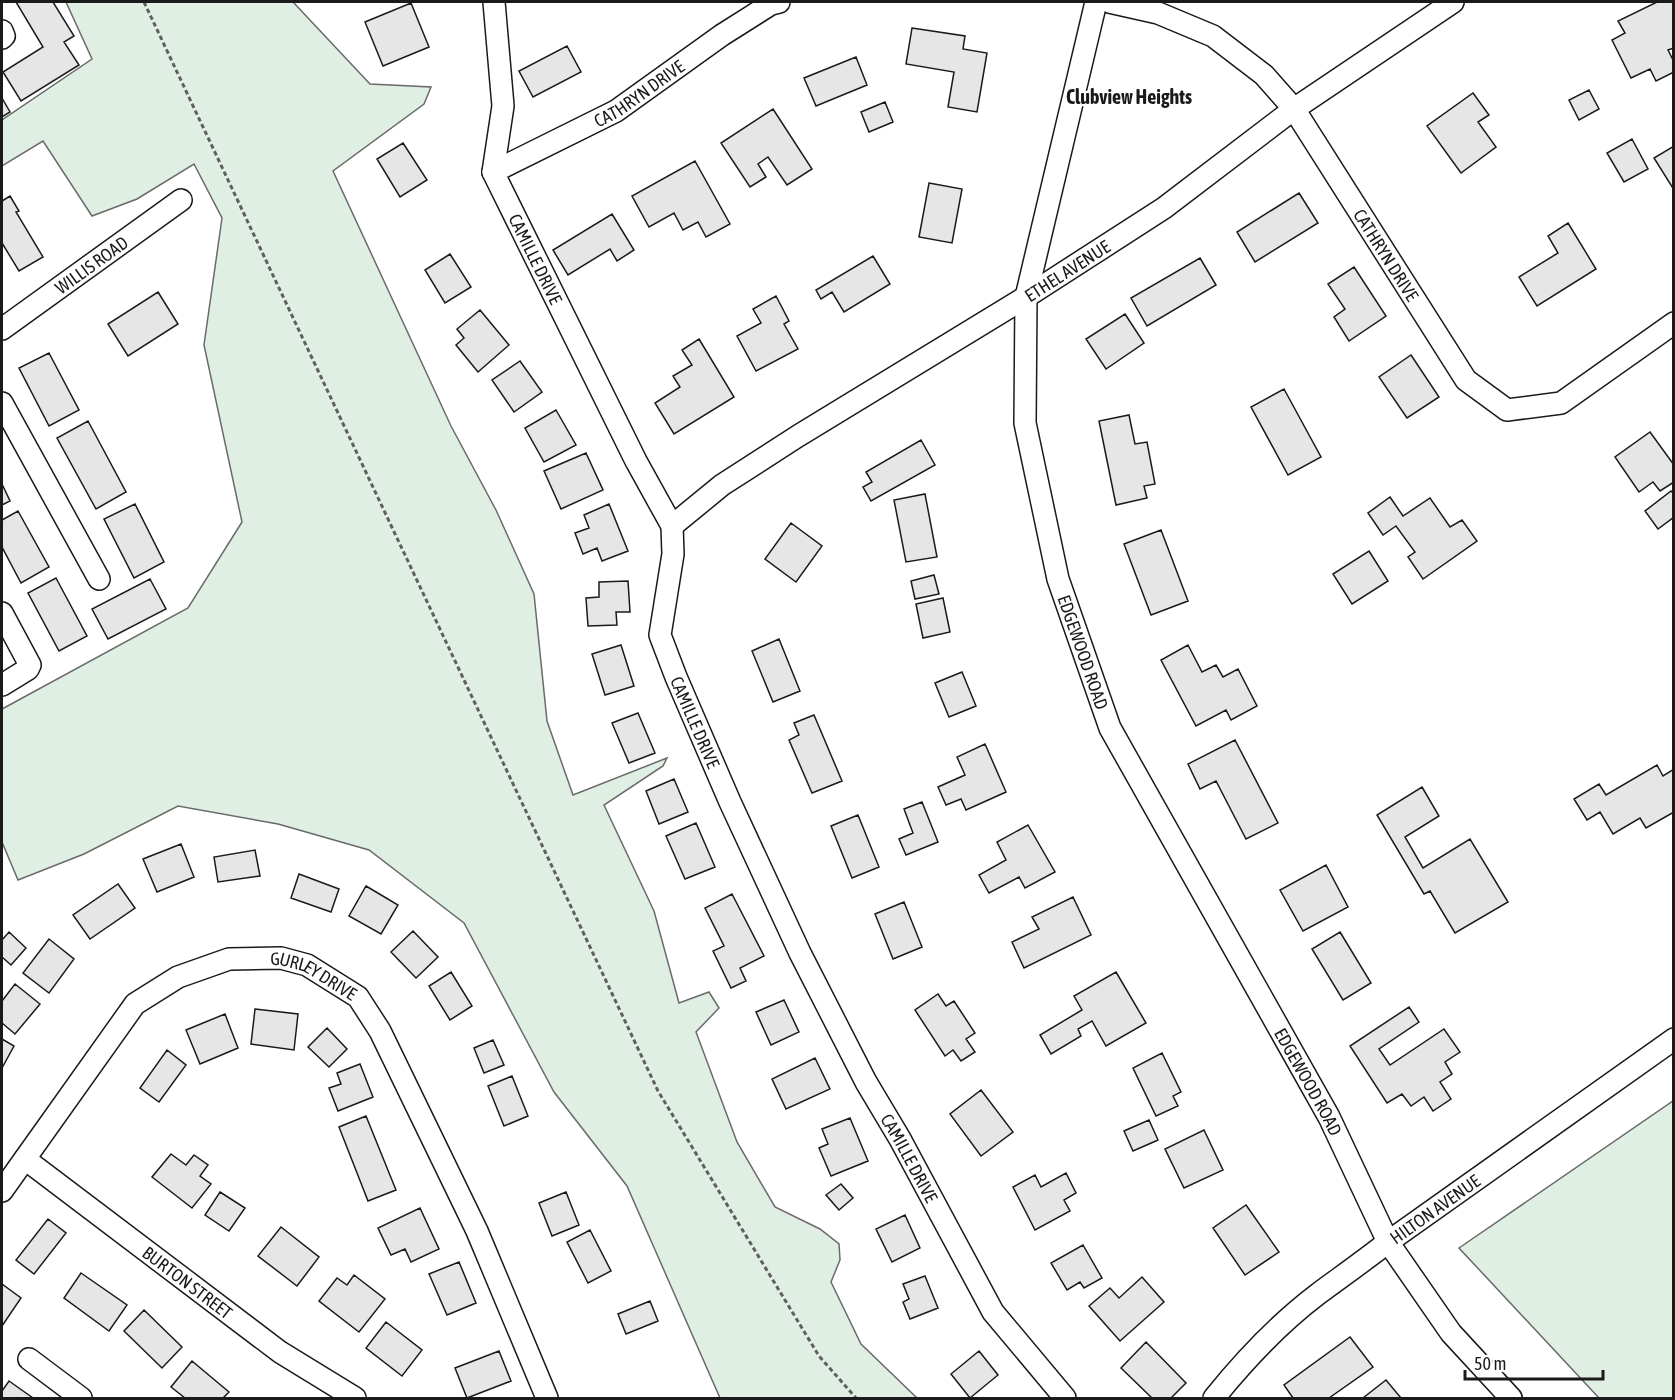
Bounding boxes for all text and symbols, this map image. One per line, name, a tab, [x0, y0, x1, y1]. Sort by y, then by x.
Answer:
street label: CATHRYN DRIVE	[590, 55, 688, 131]
district label: Clubview Heights	[1066, 85, 1192, 108]
street label: CATHRYN DRIVE	[1350, 205, 1424, 305]
street label: CAMILLE DRIVE	[505, 210, 567, 308]
street label: WILLIS ROAD	[51, 231, 132, 298]
street label: ETHEL AVENUE	[1021, 235, 1114, 306]
street label: EDGEWOOD ROAD	[1054, 592, 1113, 712]
street label: CAMILLE DRIVE	[666, 673, 725, 771]
street label: GURLEY DRIVE	[270, 948, 361, 1004]
street label: EDGEWOOD ROAD	[1270, 1024, 1347, 1139]
street label: CAMILLE DRIVE	[877, 1110, 943, 1206]
street label: HILTON AVENUE	[1386, 1170, 1484, 1248]
street label: BURTON STREET	[139, 1241, 237, 1323]
scale bar	[1465, 1343, 1603, 1381]
text: 50 m	[1474, 1353, 1506, 1374]

